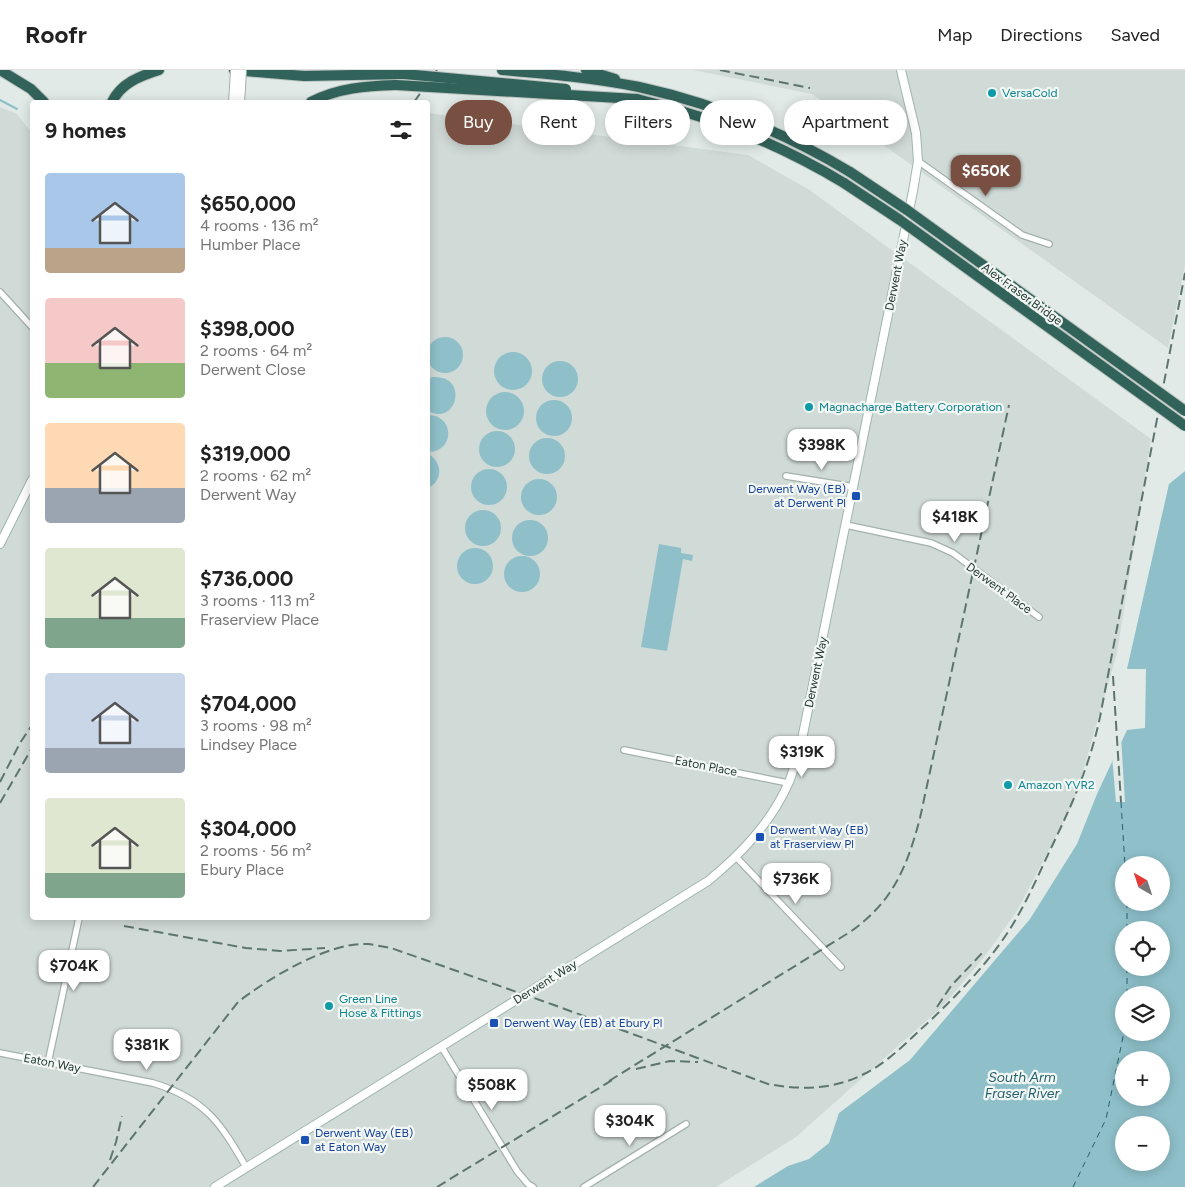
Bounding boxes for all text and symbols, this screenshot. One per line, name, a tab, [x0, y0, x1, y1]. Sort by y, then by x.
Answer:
text: Roofr	[25, 20, 87, 49]
text: Map	[937, 24, 972, 46]
text: Directions	[1000, 24, 1082, 46]
text: Saved	[1110, 24, 1160, 46]
place label: VersaCold	[1002, 86, 1057, 100]
marker: VersaCold	[986, 87, 998, 99]
chip: Buy	[445, 100, 512, 145]
chip: Rent	[522, 100, 595, 145]
chip: Filters	[605, 100, 690, 145]
chip: New	[700, 100, 774, 145]
chip: Apartment	[784, 100, 907, 145]
icon: filters	[387, 116, 415, 144]
text: 9 homes	[45, 118, 126, 143]
pin: $650K	[951, 154, 1021, 197]
text: $650K	[962, 161, 1010, 180]
text: $650,000	[200, 191, 296, 216]
icon: home	[85, 193, 145, 253]
text: 4 rooms · 136 m²	[200, 216, 319, 235]
text: Humber Place	[200, 235, 300, 254]
street label: Derwent Way	[882, 238, 910, 312]
street label: Alex Fraser Bridge	[979, 260, 1065, 328]
text: $398,000	[200, 316, 295, 341]
icon: home	[85, 318, 145, 378]
text: 2 rooms · 64 m²	[200, 341, 312, 360]
text: Derwent Close	[200, 360, 306, 379]
place label: Magnacharge Battery Corporation	[819, 400, 1003, 414]
marker: Magnacharge Battery Corporation	[803, 401, 815, 413]
pin: $398K	[787, 428, 857, 471]
text: $398K	[798, 435, 846, 454]
text: $319,000	[200, 441, 291, 466]
icon: home	[85, 443, 145, 503]
text: 2 rooms · 62 m²	[200, 466, 311, 485]
place label: Derwent Way (EB) at Derwent Pl	[748, 482, 846, 510]
text: Derwent Way	[200, 485, 296, 504]
marker: Derwent Way (EB) at Derwent Pl	[850, 490, 862, 502]
pin: $418K	[920, 500, 990, 543]
text: $418K	[932, 507, 978, 526]
street label: Derwent Place	[963, 560, 1035, 617]
text: $736,000	[200, 566, 293, 591]
icon: home	[85, 568, 145, 628]
text: 3 rooms · 113 m²	[200, 591, 315, 610]
text: Fraserview Place	[200, 610, 319, 629]
street label: Derwent Way	[802, 635, 831, 709]
text: $704,000	[200, 691, 296, 716]
icon: home	[85, 693, 145, 753]
text: 3 rooms · 98 m²	[200, 716, 312, 735]
text: Lindsey Place	[200, 735, 297, 754]
pin: $319K	[767, 736, 837, 778]
text: $319K	[780, 742, 824, 761]
street label: Eaton Place	[674, 753, 739, 779]
place label: Amazon YVR2	[1018, 778, 1095, 792]
marker: Amazon YVR2	[1002, 779, 1014, 791]
text: $304,000	[200, 816, 296, 841]
icon: home	[85, 818, 145, 878]
place label: Derwent Way (EB) at Fraserview Pl	[770, 823, 868, 851]
marker: Derwent Way (EB) at Fraserview Pl	[754, 831, 766, 843]
text: 2 rooms · 56 m²	[200, 841, 312, 860]
north arrow	[1115, 856, 1170, 911]
map controls	[1115, 856, 1170, 1171]
text: Ebury Place	[200, 860, 284, 879]
pin: $736K	[761, 862, 831, 905]
text: $736K	[773, 869, 819, 888]
button: locate	[1115, 921, 1170, 976]
pin: $704K	[39, 950, 109, 992]
text: $704K	[50, 956, 98, 975]
street label: Derwent Way	[511, 957, 580, 1007]
button: layers	[1115, 986, 1170, 1041]
place label: Green Line Hose & Fittings	[339, 992, 422, 1020]
marker: Green Line Hose & Fittings	[323, 1000, 335, 1012]
place label: Derwent Way (EB) at Ebury Pl	[504, 1016, 662, 1030]
marker: Derwent Way (EB) at Ebury Pl	[488, 1017, 500, 1029]
pin: $381K	[112, 1028, 182, 1071]
text: $381K	[125, 1035, 169, 1054]
street label: Eaton Way	[22, 1051, 82, 1076]
button: +	[1115, 1051, 1170, 1106]
pin: $508K	[457, 1068, 527, 1111]
water label: South Arm Fraser River	[985, 1069, 1060, 1102]
text: $508K	[468, 1075, 516, 1094]
pin: $304K	[595, 1104, 665, 1147]
text: $304K	[606, 1111, 654, 1130]
button: −	[1115, 1116, 1170, 1171]
place label: Derwent Way (EB) at Eaton Way	[315, 1126, 413, 1154]
marker: Derwent Way (EB) at Eaton Way	[299, 1134, 311, 1146]

